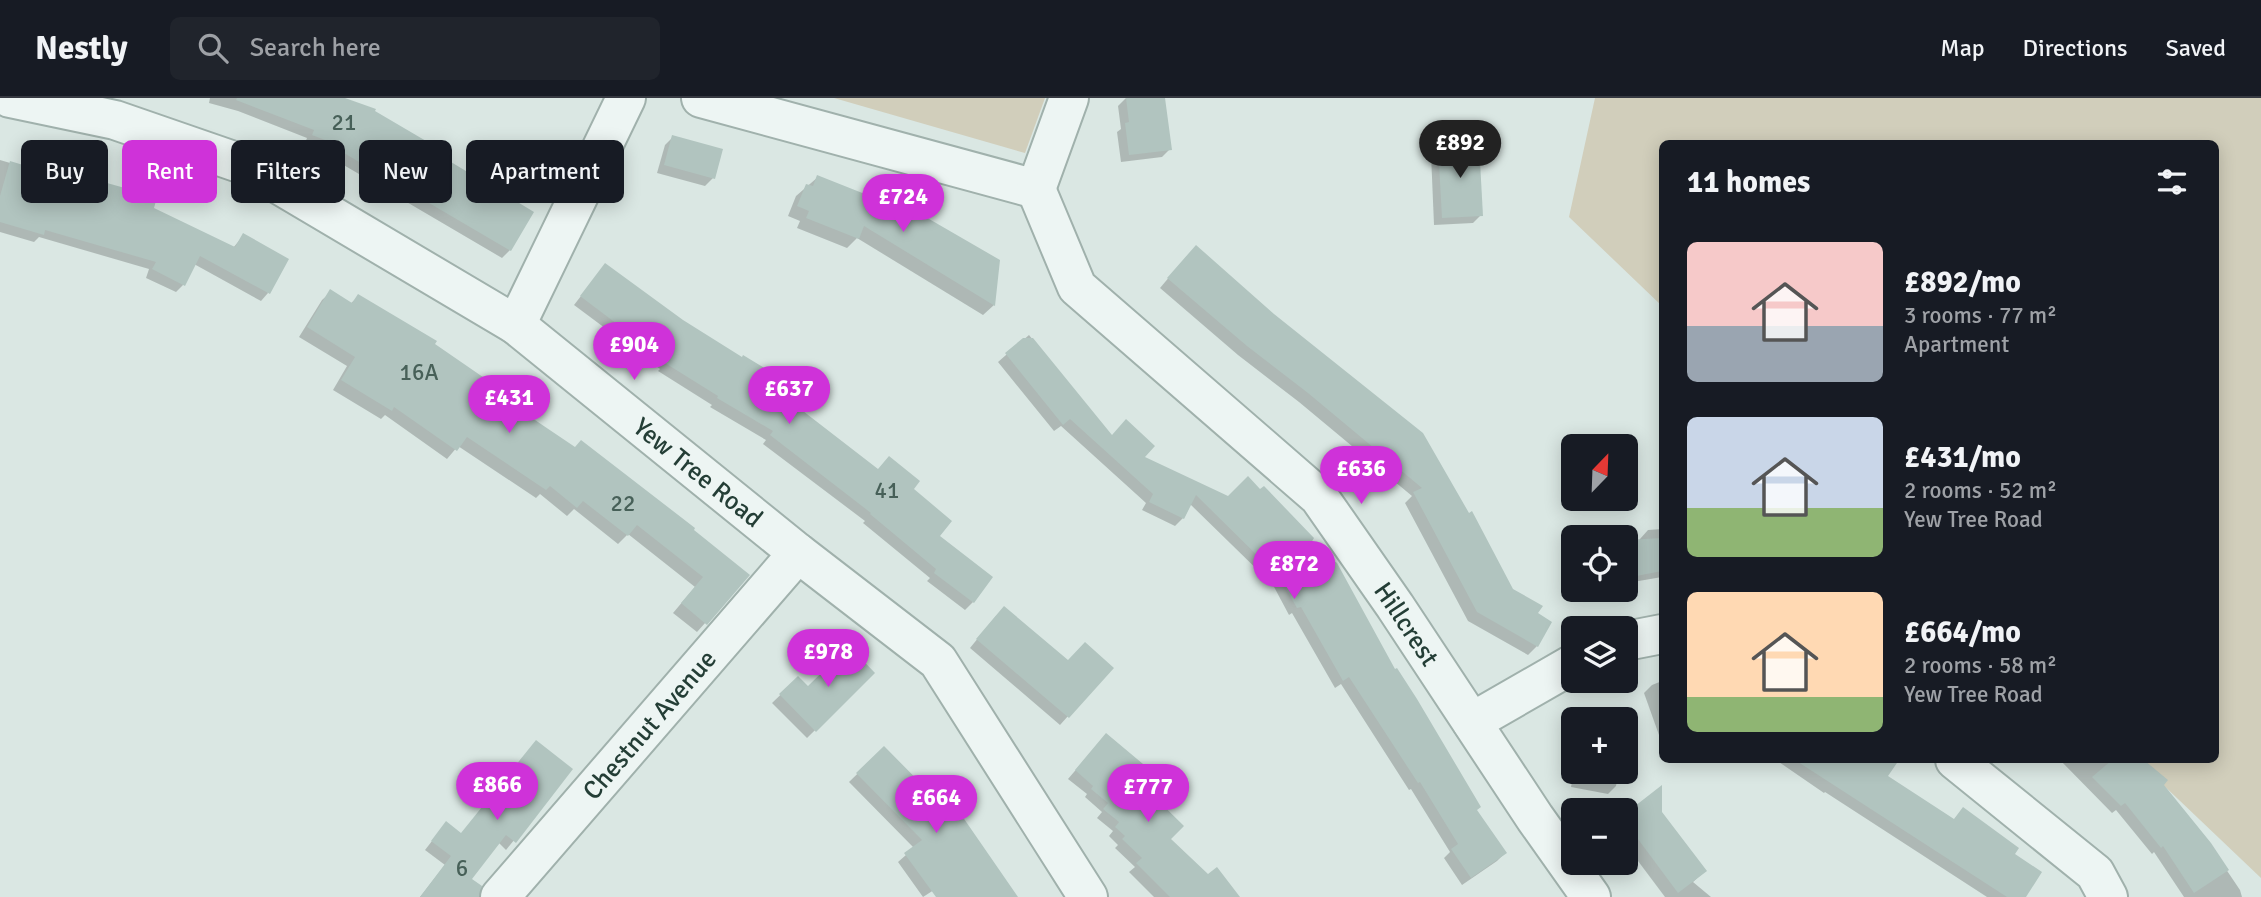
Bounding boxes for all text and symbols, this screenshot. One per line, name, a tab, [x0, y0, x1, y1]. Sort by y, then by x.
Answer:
search box	[170, 17, 660, 80]
text: Nestly	[35, 28, 128, 69]
icon: search	[194, 29, 232, 67]
text: Search here	[250, 32, 381, 64]
text: Map	[1940, 33, 1985, 63]
text: Directions	[2023, 33, 2128, 63]
text: Saved	[2166, 33, 2226, 63]
house number: 21	[332, 108, 356, 137]
pin: £892	[1419, 120, 1501, 180]
text: £892	[1435, 128, 1485, 157]
chip: Buy	[21, 140, 108, 203]
chip: Rent	[122, 140, 217, 203]
chip: Filters	[231, 140, 345, 203]
chip: New	[359, 140, 452, 203]
chip: Apartment	[466, 140, 624, 203]
icon: filters	[2153, 163, 2191, 201]
text: 11 homes	[1687, 164, 1810, 201]
pin: £724	[862, 174, 944, 234]
text: £724	[878, 182, 928, 211]
text: £892/mo	[1904, 264, 2021, 301]
icon: home	[1743, 270, 1827, 354]
text: 3 rooms · 77 m²	[1904, 301, 2057, 330]
pin: £904	[593, 322, 675, 382]
text: £904	[609, 330, 659, 359]
text: Apartment	[1904, 330, 2009, 359]
house number: 16A	[400, 358, 438, 387]
pin: £637	[748, 366, 830, 426]
text: £637	[764, 374, 814, 403]
pin: £431	[468, 376, 550, 435]
text: £431	[484, 383, 534, 412]
street label: Yew Tree Road	[627, 411, 769, 535]
north arrow	[1561, 434, 1638, 511]
map controls	[1561, 434, 1638, 875]
text: £431/mo	[1904, 439, 2021, 476]
icon: home	[1743, 445, 1827, 529]
pin: £636	[1320, 446, 1402, 506]
text: £636	[1336, 454, 1386, 483]
house number: 41	[875, 476, 899, 505]
text: 2 rooms · 52 m²	[1904, 476, 2057, 505]
house number: 22	[611, 489, 635, 518]
text: Yew Tree Road	[1904, 505, 2043, 534]
button: locate	[1561, 525, 1638, 602]
pin: £872	[1253, 542, 1335, 601]
text: £872	[1269, 549, 1319, 578]
street label: Hillcrest	[1366, 576, 1445, 673]
text: £664/mo	[1904, 614, 2021, 651]
button: layers	[1561, 616, 1638, 693]
icon: home	[1743, 620, 1827, 704]
pin: £978	[787, 630, 869, 689]
text: £978	[803, 637, 853, 666]
street label: Chestnut Avenue	[576, 644, 724, 807]
text: 2 rooms · 58 m²	[1904, 651, 2057, 680]
text: Yew Tree Road	[1904, 680, 2043, 709]
button: +	[1561, 707, 1638, 784]
pin: £866	[456, 762, 538, 822]
pin: £777	[1107, 764, 1189, 824]
text: £866	[472, 770, 522, 799]
text: £777	[1123, 772, 1173, 801]
pin: £664	[895, 776, 977, 835]
text: £664	[911, 783, 961, 812]
button: −	[1561, 798, 1638, 875]
house number: 6	[456, 854, 468, 883]

